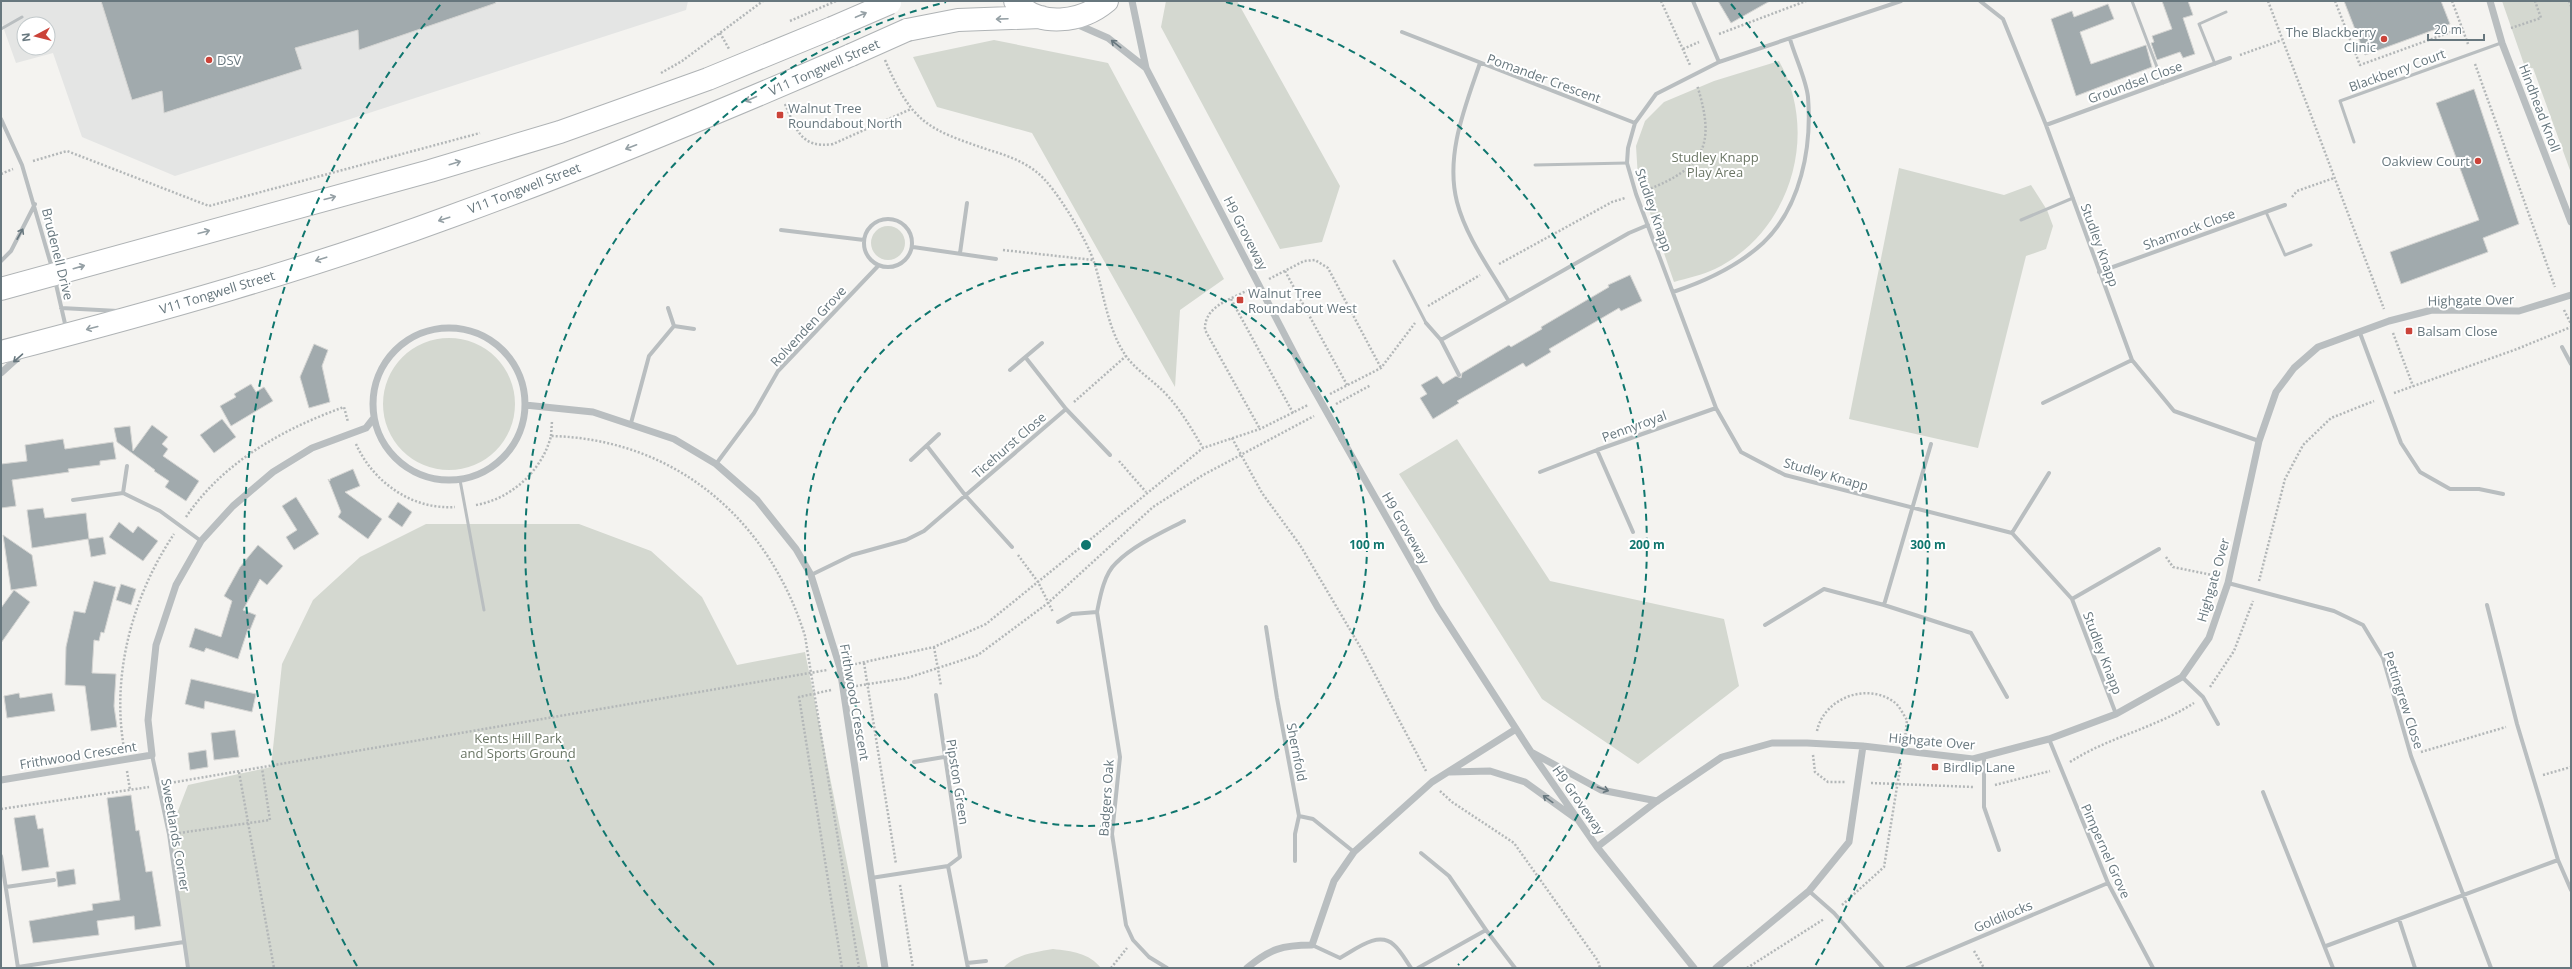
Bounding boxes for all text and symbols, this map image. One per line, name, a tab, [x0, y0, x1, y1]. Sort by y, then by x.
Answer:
one-way arrow	[855, 11, 867, 19]
one-way arrow	[996, 15, 1009, 23]
north arrow	[16, 16, 56, 56]
scale bar	[2428, 16, 2484, 42]
text: 20 m	[2434, 21, 2462, 38]
place label: The Blackberry Clinic	[2286, 23, 2376, 56]
text: N	[18, 32, 34, 43]
street label: V11 Tongwell Street	[766, 34, 883, 100]
marker: The Blackberry Clinic	[2379, 34, 2389, 44]
one-way arrow	[1110, 40, 1121, 49]
street label: Blackberry Court	[2346, 44, 2448, 96]
street label: Pomander Crescent	[1485, 49, 1604, 107]
place label: DSV	[217, 51, 242, 69]
marker: DSV	[204, 55, 214, 65]
street label: Groundsel Close	[2085, 57, 2185, 107]
street label: Hindhead Knoll	[2515, 61, 2565, 155]
one-way arrow	[746, 95, 758, 103]
place label: Walnut Tree Roundabout North	[788, 99, 902, 132]
marker: Walnut Tree Roundabout North	[775, 110, 785, 120]
one-way arrow	[625, 144, 637, 152]
park label: Studley Knapp Play Area	[1671, 148, 1759, 181]
place label: Oakview Court	[2381, 152, 2470, 170]
marker: Oakview Court	[2473, 156, 2483, 166]
street label: V11 Tongwell Street	[465, 158, 583, 218]
one-way arrow	[448, 159, 461, 166]
street label: Studley Knapp	[1631, 166, 1677, 254]
street label: H9 Groveway	[1220, 193, 1273, 273]
one-way arrow	[323, 194, 336, 201]
street label: Studley Knapp	[2077, 201, 2123, 289]
street label: Shamrock Close	[2140, 204, 2238, 254]
street label: Brudenell Drive	[38, 206, 78, 302]
one-way arrow	[438, 216, 451, 223]
one-way arrow	[17, 228, 25, 240]
one-way arrow	[197, 228, 210, 235]
one-way arrow	[314, 256, 327, 263]
one-way arrow	[72, 263, 85, 270]
street label: V11 Tongwell Street	[157, 266, 277, 318]
street label: Rolvenden Grove	[766, 282, 850, 370]
place label: Walnut Tree Roundabout West	[1248, 284, 1357, 317]
street label: Highgate Over	[2427, 290, 2515, 310]
marker: Walnut Tree Roundabout West	[1235, 295, 1245, 305]
place label: Balsam Close	[2417, 322, 2498, 340]
one-way arrow	[86, 325, 99, 333]
marker: Balsam Close	[2404, 326, 2414, 336]
one-way arrow	[13, 353, 23, 362]
street label: Pennyroyal	[1599, 406, 1669, 446]
street label: Ticehurst Close	[968, 408, 1050, 482]
street label: Studley Knapp	[1782, 453, 1870, 495]
street label: H9 Groveway	[1378, 489, 1434, 568]
street label: Highgate Over	[2192, 535, 2234, 624]
text: 100 m	[1349, 536, 1385, 553]
text: 200 m	[1629, 536, 1665, 553]
text: 300 m	[1910, 536, 1946, 553]
centre of rings	[1079, 538, 1093, 552]
street label: Studley Knapp	[2079, 609, 2127, 697]
street label: Frithwood Crescent	[836, 642, 874, 762]
street label: Pettingrew Close	[2380, 649, 2428, 751]
street label: Shernfold	[1283, 721, 1311, 783]
street label: Highgate Over	[1888, 728, 1977, 754]
park label: Kents Hill Park and Sports Ground	[460, 729, 576, 762]
street label: Frithwood Crescent	[18, 737, 138, 773]
street label: Pipston Green	[942, 738, 974, 826]
place label: Birdlip Lane	[1943, 758, 2015, 776]
street label: Badgers Oak	[1094, 759, 1118, 837]
street label: H9 Groveway	[1549, 762, 1610, 839]
marker: Birdlip Lane	[1930, 762, 1940, 772]
street label: Sweetlands Corner	[157, 777, 195, 894]
one-way arrow	[1596, 786, 1608, 794]
one-way arrow	[1543, 795, 1554, 803]
street label: Pimpernel Grove	[2077, 801, 2135, 901]
street label: Goldilocks	[1971, 896, 2035, 936]

